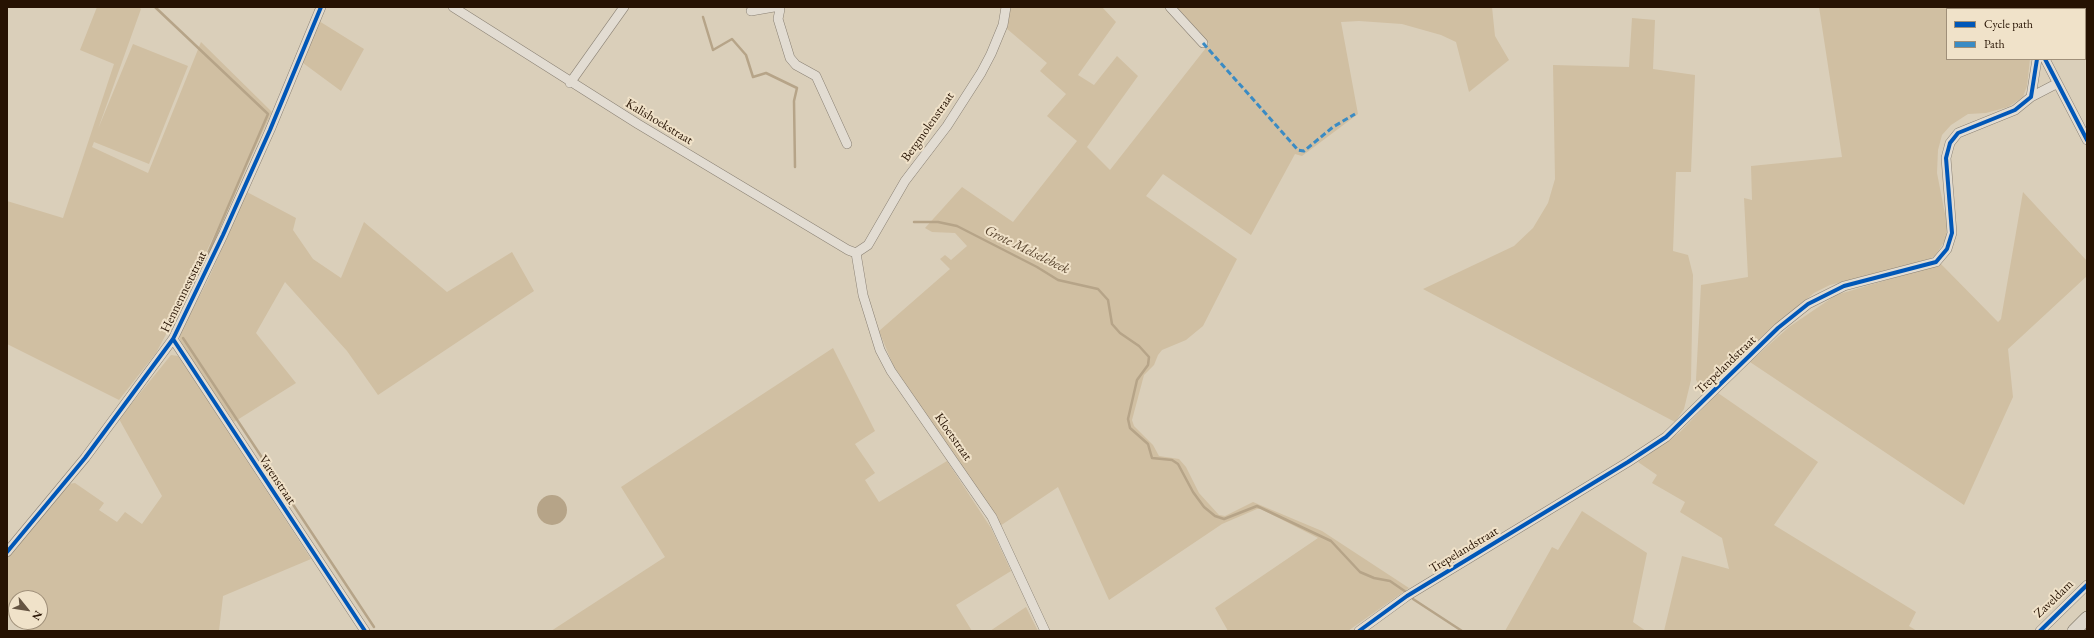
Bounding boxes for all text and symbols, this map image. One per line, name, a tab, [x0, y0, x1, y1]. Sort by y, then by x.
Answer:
legend	[1946, 8, 2086, 60]
text: Cycle path	[1984, 16, 2033, 32]
text: Path	[1984, 36, 2005, 52]
street label: Bergmolenstraat	[898, 89, 958, 165]
street label: Kalishoekstraat	[622, 96, 696, 148]
water label: Grote Melselebeek	[982, 222, 1072, 278]
street label: Hennenneststraat	[158, 249, 210, 335]
street label: Trepelandstraat	[1693, 332, 1759, 398]
street label: Kloetstraat	[931, 410, 975, 464]
street label: Varenstraat	[255, 452, 299, 508]
street label: Trepelandstraat	[1427, 523, 1501, 577]
street label: Zaveldam	[2031, 577, 2077, 621]
north arrow	[8, 590, 48, 630]
text: N	[29, 608, 46, 623]

